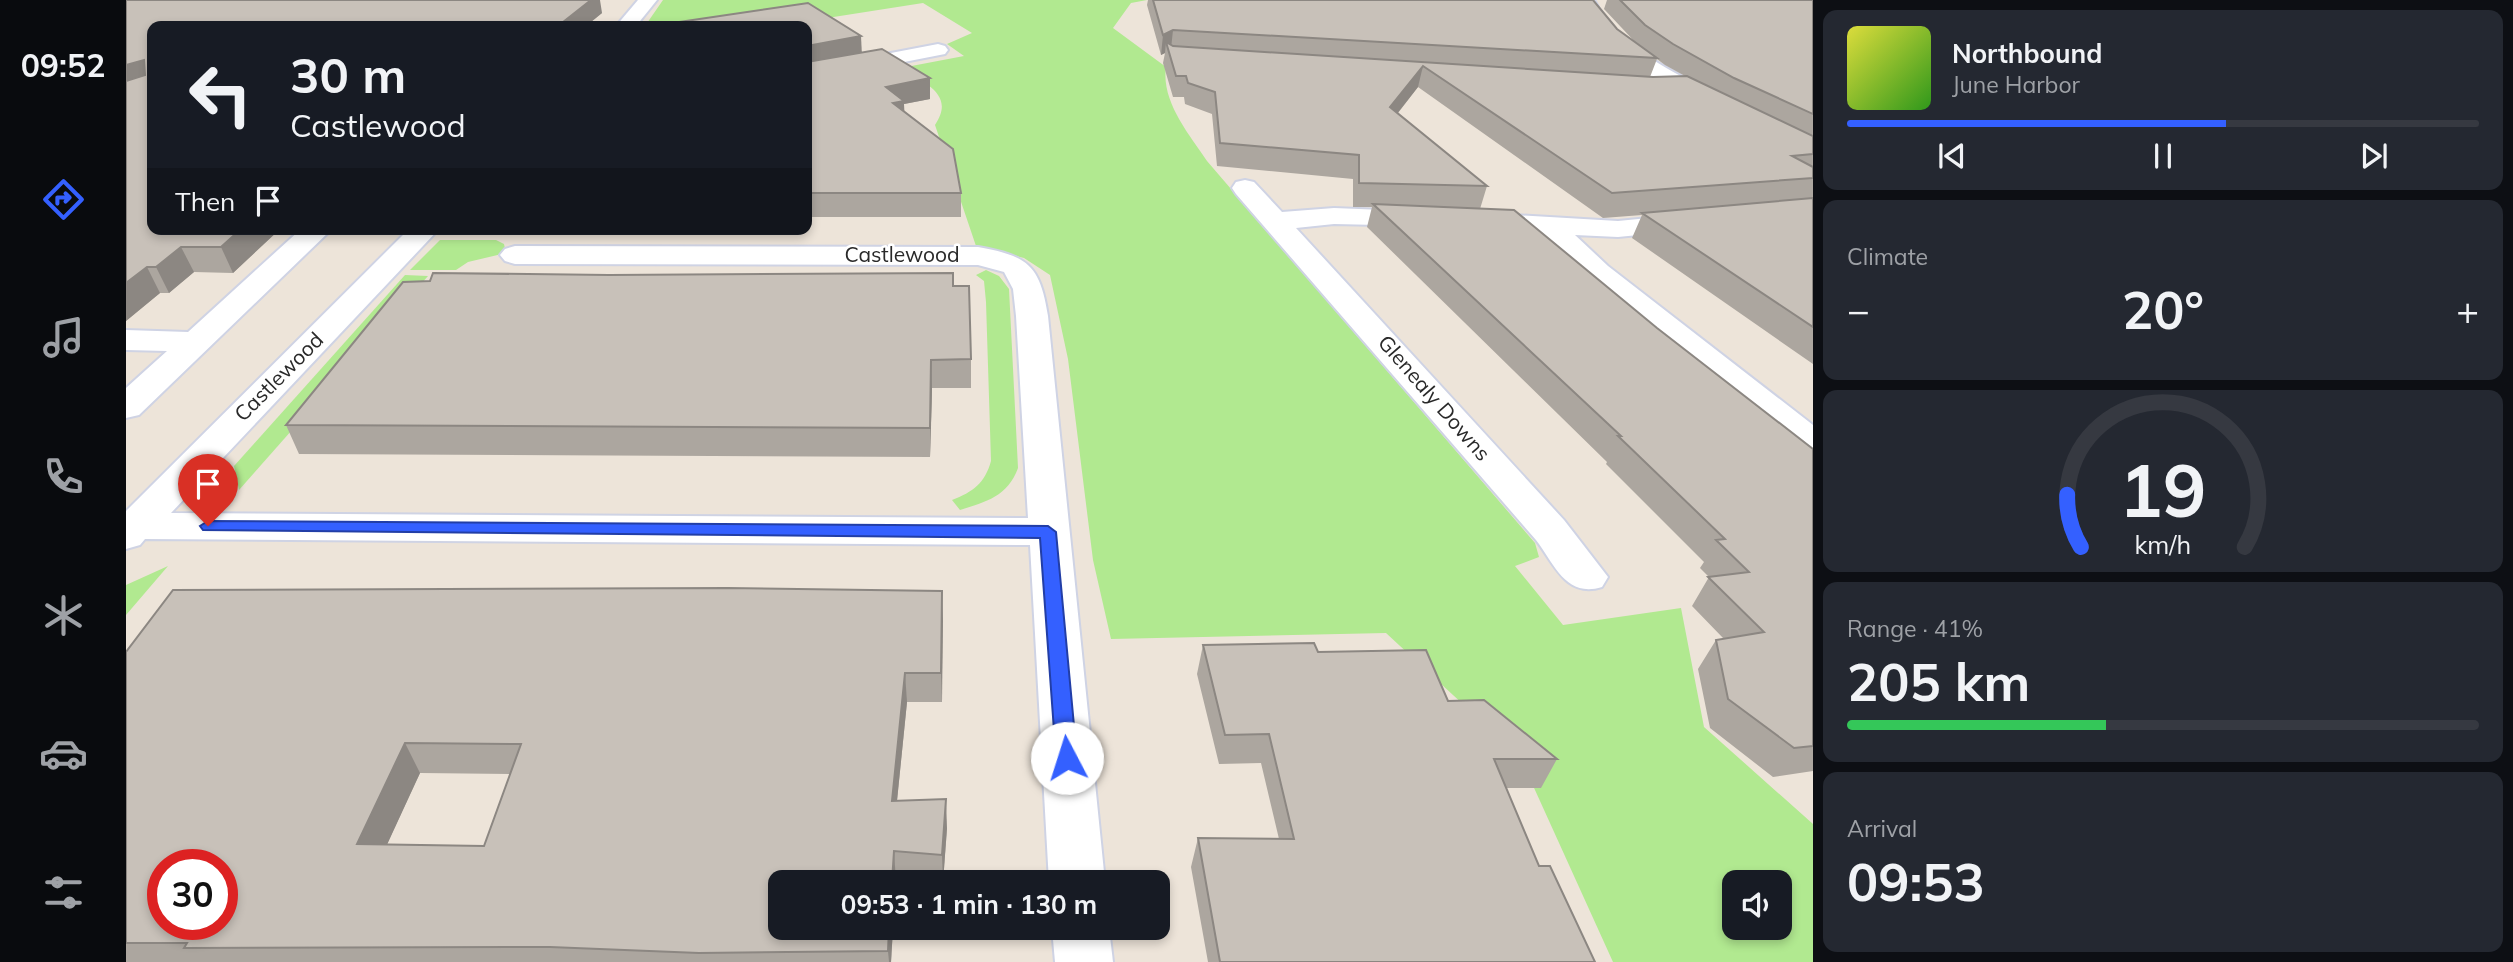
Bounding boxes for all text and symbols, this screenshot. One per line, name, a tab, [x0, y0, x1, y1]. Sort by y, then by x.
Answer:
text: Northbound	[1952, 37, 2102, 70]
text: 30 m	[290, 44, 406, 105]
text: 09:52	[21, 45, 105, 85]
icon: left	[175, 49, 266, 140]
text: June Harbor	[1952, 70, 2080, 99]
text: Castlewood	[290, 105, 466, 145]
icon: previous	[1933, 137, 1971, 175]
icon: pause	[2144, 137, 2182, 175]
icon: next	[2355, 137, 2393, 175]
icon: directions	[39, 175, 88, 224]
icon: arrive	[249, 182, 287, 220]
text: Then	[175, 185, 235, 218]
street label: Castlewood	[844, 241, 960, 267]
text: Climate	[1847, 242, 1928, 271]
text: 20°	[2122, 277, 2204, 342]
text: −	[1847, 286, 1870, 334]
text: +	[2456, 286, 2479, 334]
icon: music	[39, 313, 88, 362]
street label: Castlewood	[228, 326, 328, 426]
street label: Glenealy Downs	[1373, 329, 1496, 466]
text: 19	[2119, 444, 2207, 535]
icon: phone	[39, 452, 88, 501]
pin	[178, 454, 238, 526]
icon: arrive	[189, 465, 227, 503]
text: km/h	[2135, 529, 2191, 560]
icon: climate	[39, 591, 88, 640]
text: Range · 41%	[1847, 614, 1983, 643]
text: 205 km	[1847, 649, 2030, 714]
position arrow	[1030, 721, 1104, 795]
icon: car	[39, 729, 88, 778]
text: Arrival	[1847, 814, 1917, 843]
speed limit sign: 30	[147, 849, 238, 940]
text: 09:53	[1847, 849, 1985, 914]
icon: filters	[39, 868, 88, 917]
map controls	[1722, 870, 1792, 940]
button: sound	[1722, 870, 1792, 940]
text: 09:53 · 1 min · 130 m	[841, 888, 1097, 921]

